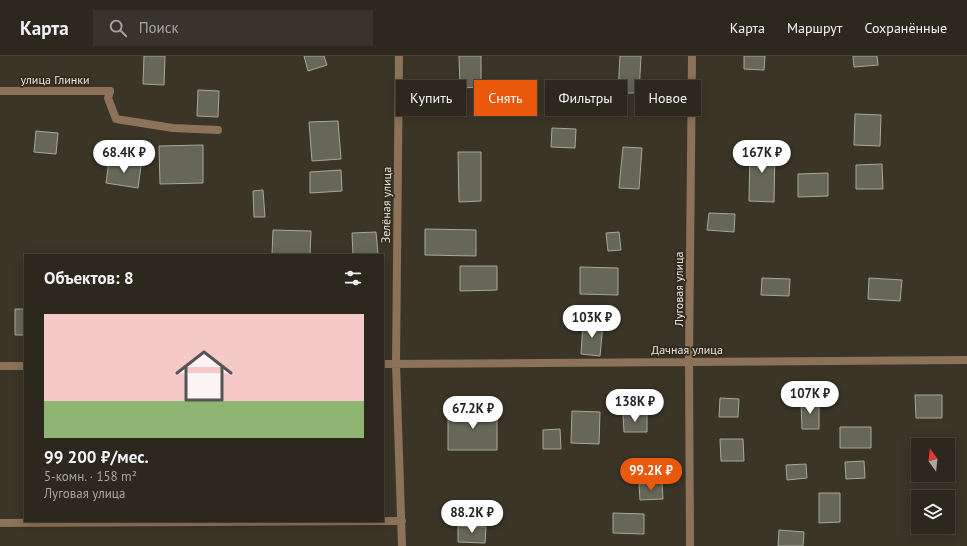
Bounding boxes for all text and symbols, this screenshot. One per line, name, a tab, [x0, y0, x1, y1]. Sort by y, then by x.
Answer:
search box	[93, 10, 373, 46]
text: Карта	[20, 16, 69, 40]
icon: search	[107, 17, 129, 39]
text: Поиск	[139, 18, 179, 37]
text: Карта	[730, 19, 765, 37]
text: Маршрут	[787, 19, 842, 37]
text: Сохранённые	[864, 19, 947, 37]
street label: улица Глинки	[20, 72, 90, 87]
chip: Купить	[396, 80, 466, 116]
chip: Снять	[474, 80, 537, 116]
chip: Фильтры	[545, 80, 627, 116]
chip: Новое	[635, 80, 701, 116]
pin: 68.4K ₽	[87, 140, 161, 174]
pin: 167K ₽	[729, 140, 795, 174]
text: 68.4K ₽	[102, 144, 146, 161]
text: 167K ₽	[742, 144, 782, 161]
street label: Зелёная улица	[378, 167, 394, 243]
street label: Луговая улица	[671, 251, 686, 328]
text: Объектов: 8	[44, 267, 134, 289]
icon: filters	[342, 267, 364, 289]
pin: 103K ₽	[559, 305, 625, 339]
text: 103K ₽	[572, 309, 612, 326]
icon: home	[168, 340, 240, 412]
street label: Дачная улица	[651, 342, 723, 357]
pin: 107K ₽	[777, 381, 843, 415]
text: 107K ₽	[790, 385, 830, 402]
pin: 138K ₽	[602, 389, 668, 423]
text: 138K ₽	[615, 393, 655, 410]
pin: 67.2K ₽	[436, 396, 510, 430]
text: 67.2K ₽	[452, 400, 494, 417]
north arrow	[911, 438, 955, 482]
map controls	[911, 438, 955, 534]
text: 99 200 ₽/мес.	[44, 446, 149, 468]
pin: 99.2K ₽	[614, 458, 688, 492]
text: 99.2K ₽	[629, 462, 673, 479]
text: 5-комн. · 158 m²	[44, 468, 137, 485]
text: Луговая улица	[44, 485, 125, 502]
button: layers	[911, 490, 955, 534]
pin: 88.2K ₽	[435, 500, 509, 534]
text: 88.2K ₽	[450, 504, 494, 521]

